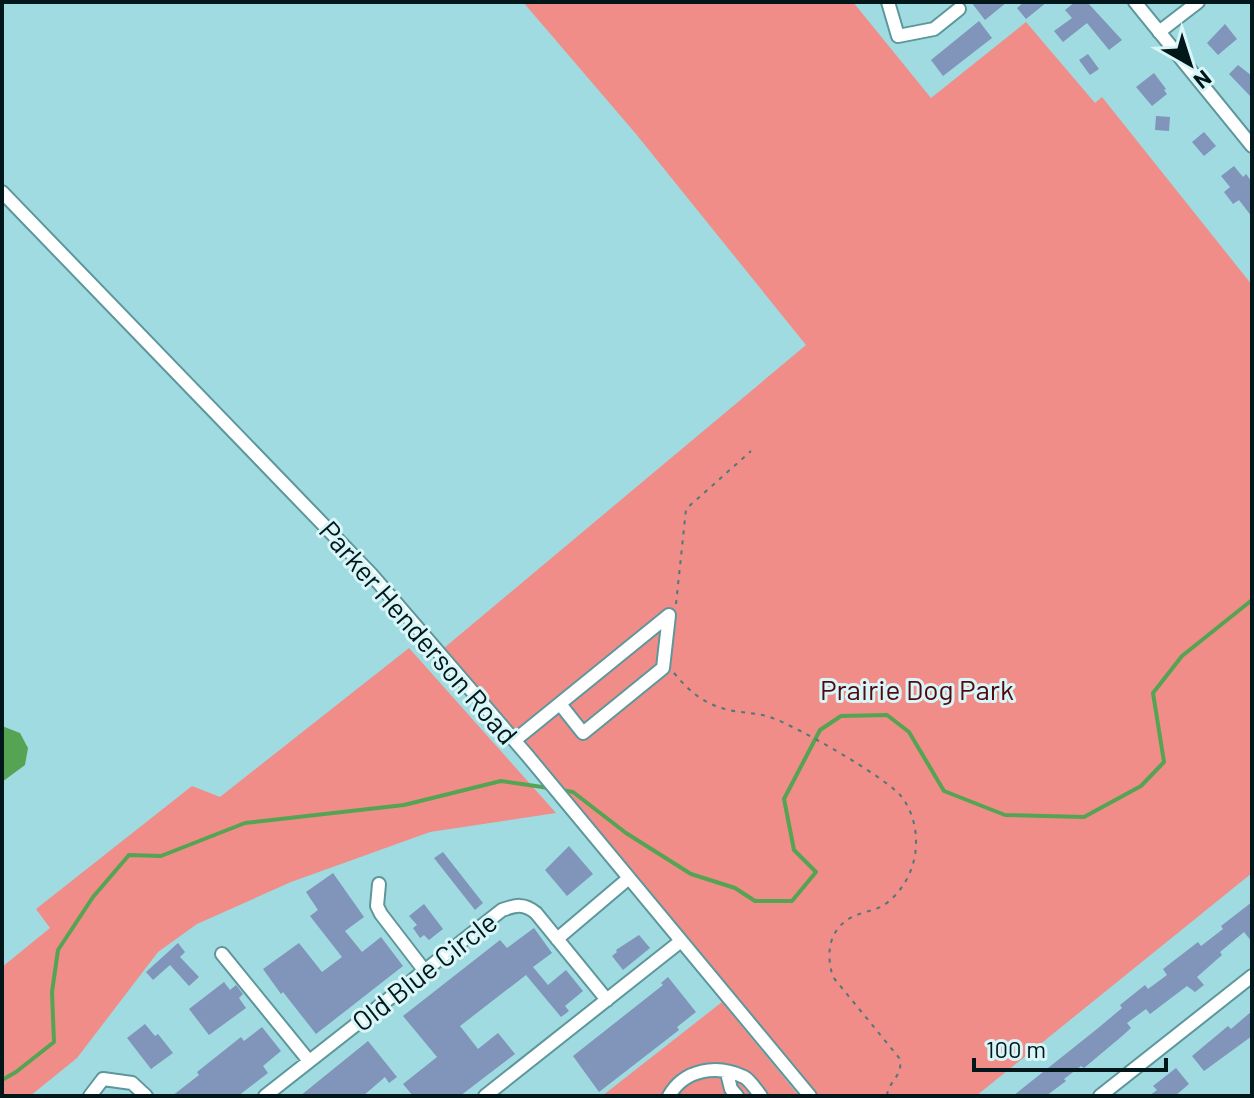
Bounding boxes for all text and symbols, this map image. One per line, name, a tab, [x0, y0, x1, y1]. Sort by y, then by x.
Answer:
north arrow	[1150, 24, 1230, 104]
text: N	[1189, 66, 1217, 95]
street label: Parker Henderson Road	[313, 513, 525, 751]
park label: Prairie Dog Park	[820, 672, 1014, 706]
street label: Old Blue Circle	[345, 904, 503, 1038]
scale bar	[974, 1022, 1166, 1072]
text: 100 m	[986, 1034, 1046, 1063]

